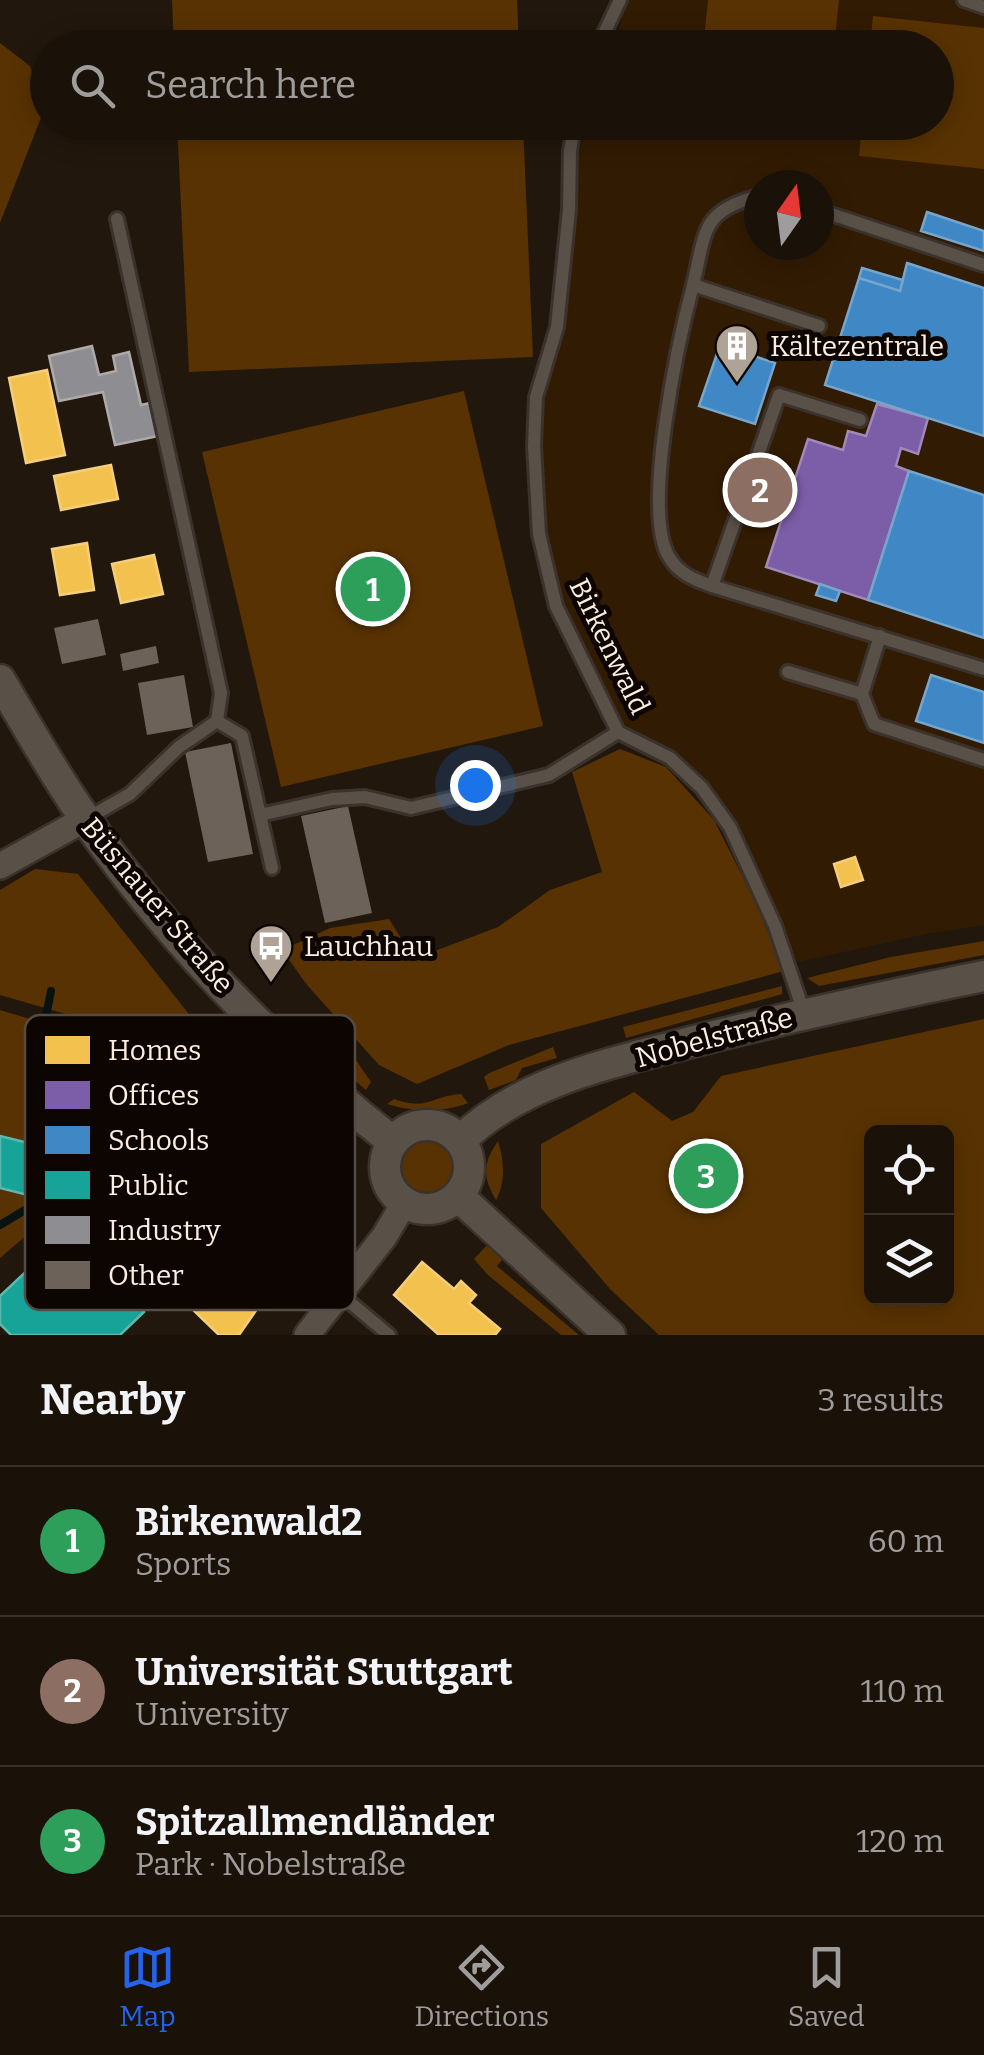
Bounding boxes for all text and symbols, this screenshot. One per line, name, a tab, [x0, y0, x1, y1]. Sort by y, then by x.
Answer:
search box	[30, 30, 954, 140]
icon: search	[65, 58, 120, 113]
text: Search here	[145, 62, 356, 108]
north arrow	[744, 170, 834, 260]
building icon: Kältezentrale	[714, 323, 760, 384]
place label: Kältezentrale	[770, 330, 944, 363]
pin: 2	[728, 452, 792, 528]
pin: 1	[340, 552, 406, 626]
street label: Birkenwald	[563, 573, 657, 719]
your location	[450, 760, 501, 811]
street label: Büsnauer Straße	[75, 811, 241, 1000]
bus stop icon: Lauchhau	[248, 923, 294, 984]
place label: Lauchhau	[304, 930, 433, 963]
street label: Nobelstraße	[632, 1001, 796, 1074]
legend	[25, 1015, 355, 1310]
text: Homes	[108, 1034, 201, 1067]
text: Offices	[108, 1079, 199, 1112]
text: Schools	[108, 1124, 209, 1157]
map controls	[864, 1125, 954, 1305]
button: locate	[864, 1125, 954, 1215]
pin: 3	[674, 1138, 738, 1214]
text: Public	[108, 1169, 189, 1202]
text: Industry	[108, 1214, 221, 1247]
button: layers	[864, 1215, 954, 1305]
text: Other	[108, 1259, 184, 1292]
text: Nearby	[40, 1375, 185, 1425]
text: 3 results	[818, 1381, 944, 1419]
text: Birkenwald2	[135, 1499, 362, 1545]
text: 1	[66, 1522, 79, 1560]
text: 60 m	[868, 1522, 944, 1560]
text: Sports	[135, 1545, 231, 1583]
text: Universität Stuttgart	[135, 1649, 513, 1695]
text: 2	[63, 1672, 82, 1710]
text: 110 m	[861, 1672, 944, 1710]
text: University	[135, 1695, 289, 1733]
text: Spitzallmendländer	[135, 1799, 495, 1845]
text: 3	[63, 1822, 82, 1860]
text: 120 m	[856, 1822, 944, 1860]
text: Park · Nobelstraße	[135, 1845, 406, 1883]
tab: Map	[119, 1940, 176, 2033]
tab: Directions	[414, 1940, 549, 2033]
tab: Saved	[788, 1940, 865, 2033]

